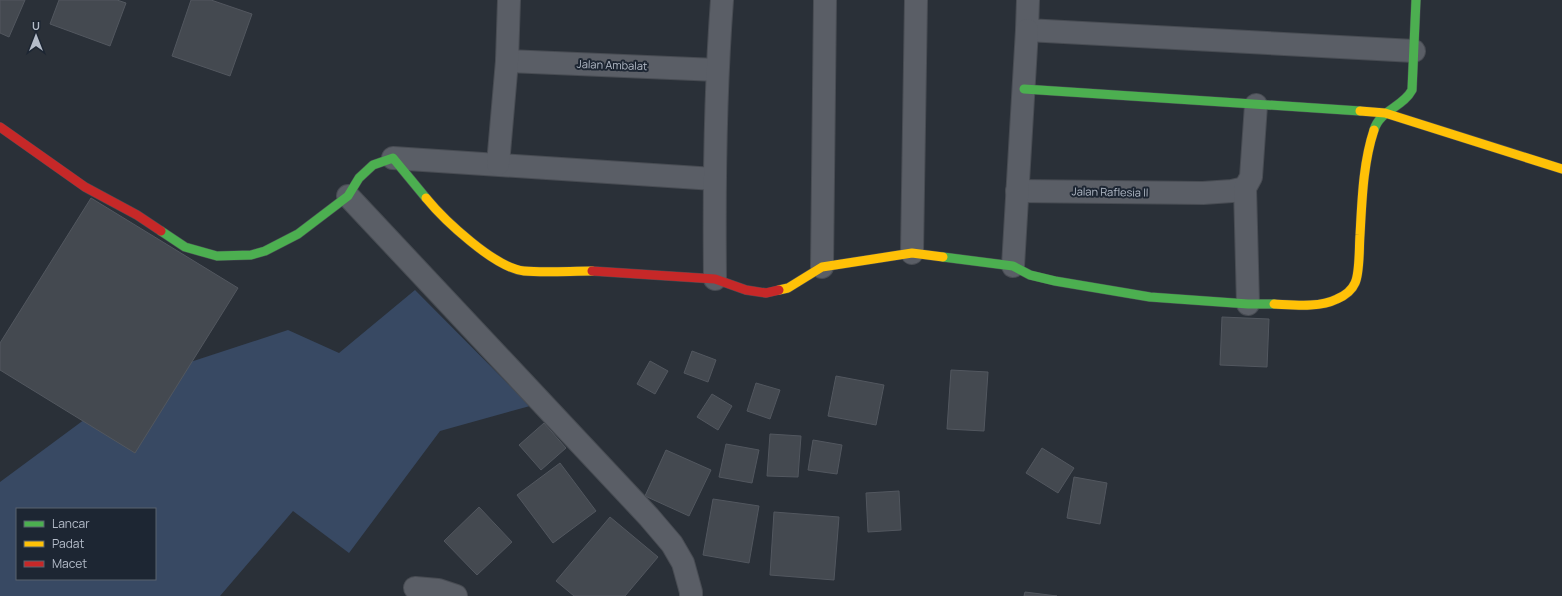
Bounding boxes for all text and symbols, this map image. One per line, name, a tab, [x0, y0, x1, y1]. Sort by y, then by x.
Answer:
north arrow	[16, 16, 56, 56]
text: U	[32, 18, 40, 33]
street label: Jalan Ambalat	[576, 56, 648, 73]
street label: Jalan Raflesia II	[1072, 183, 1149, 200]
legend	[16, 508, 156, 580]
text: Lancar	[52, 515, 90, 532]
text: Padat	[52, 535, 84, 552]
text: Macet	[52, 555, 87, 572]

